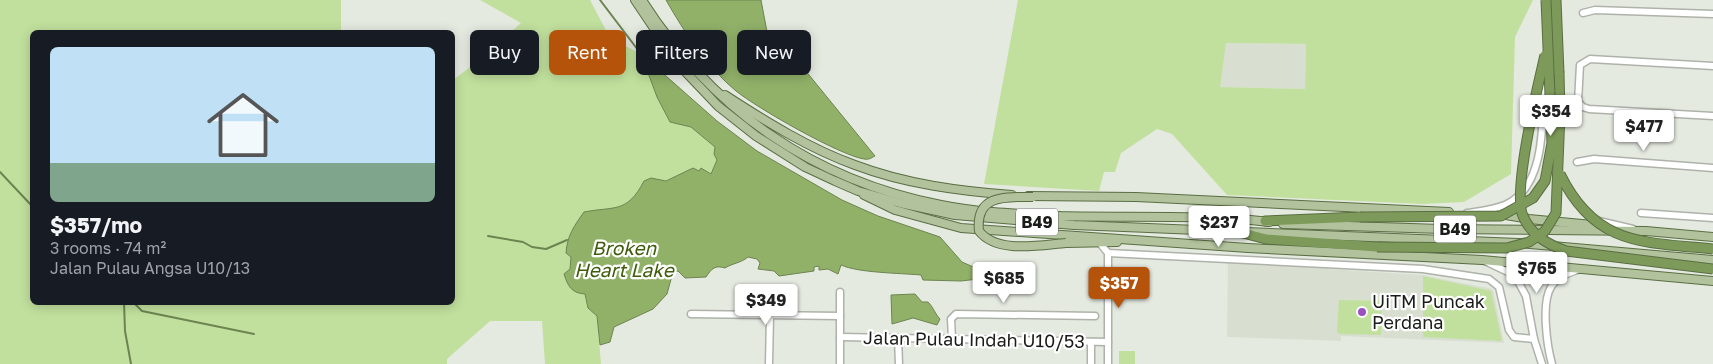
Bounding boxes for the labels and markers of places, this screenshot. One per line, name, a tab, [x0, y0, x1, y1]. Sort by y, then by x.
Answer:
pin: $354	[1521, 94, 1581, 137]
pin: $477	[1614, 110, 1674, 152]
pin: $237	[1189, 206, 1249, 248]
pin: $765	[1507, 252, 1567, 294]
pin: $685	[974, 262, 1034, 304]
pin: $357	[1089, 266, 1149, 309]
pin: $349	[736, 284, 796, 326]
place label: UiTM Puncak Perdana	[1372, 290, 1485, 333]
marker: UiTM Puncak Perdana	[1356, 306, 1368, 318]

